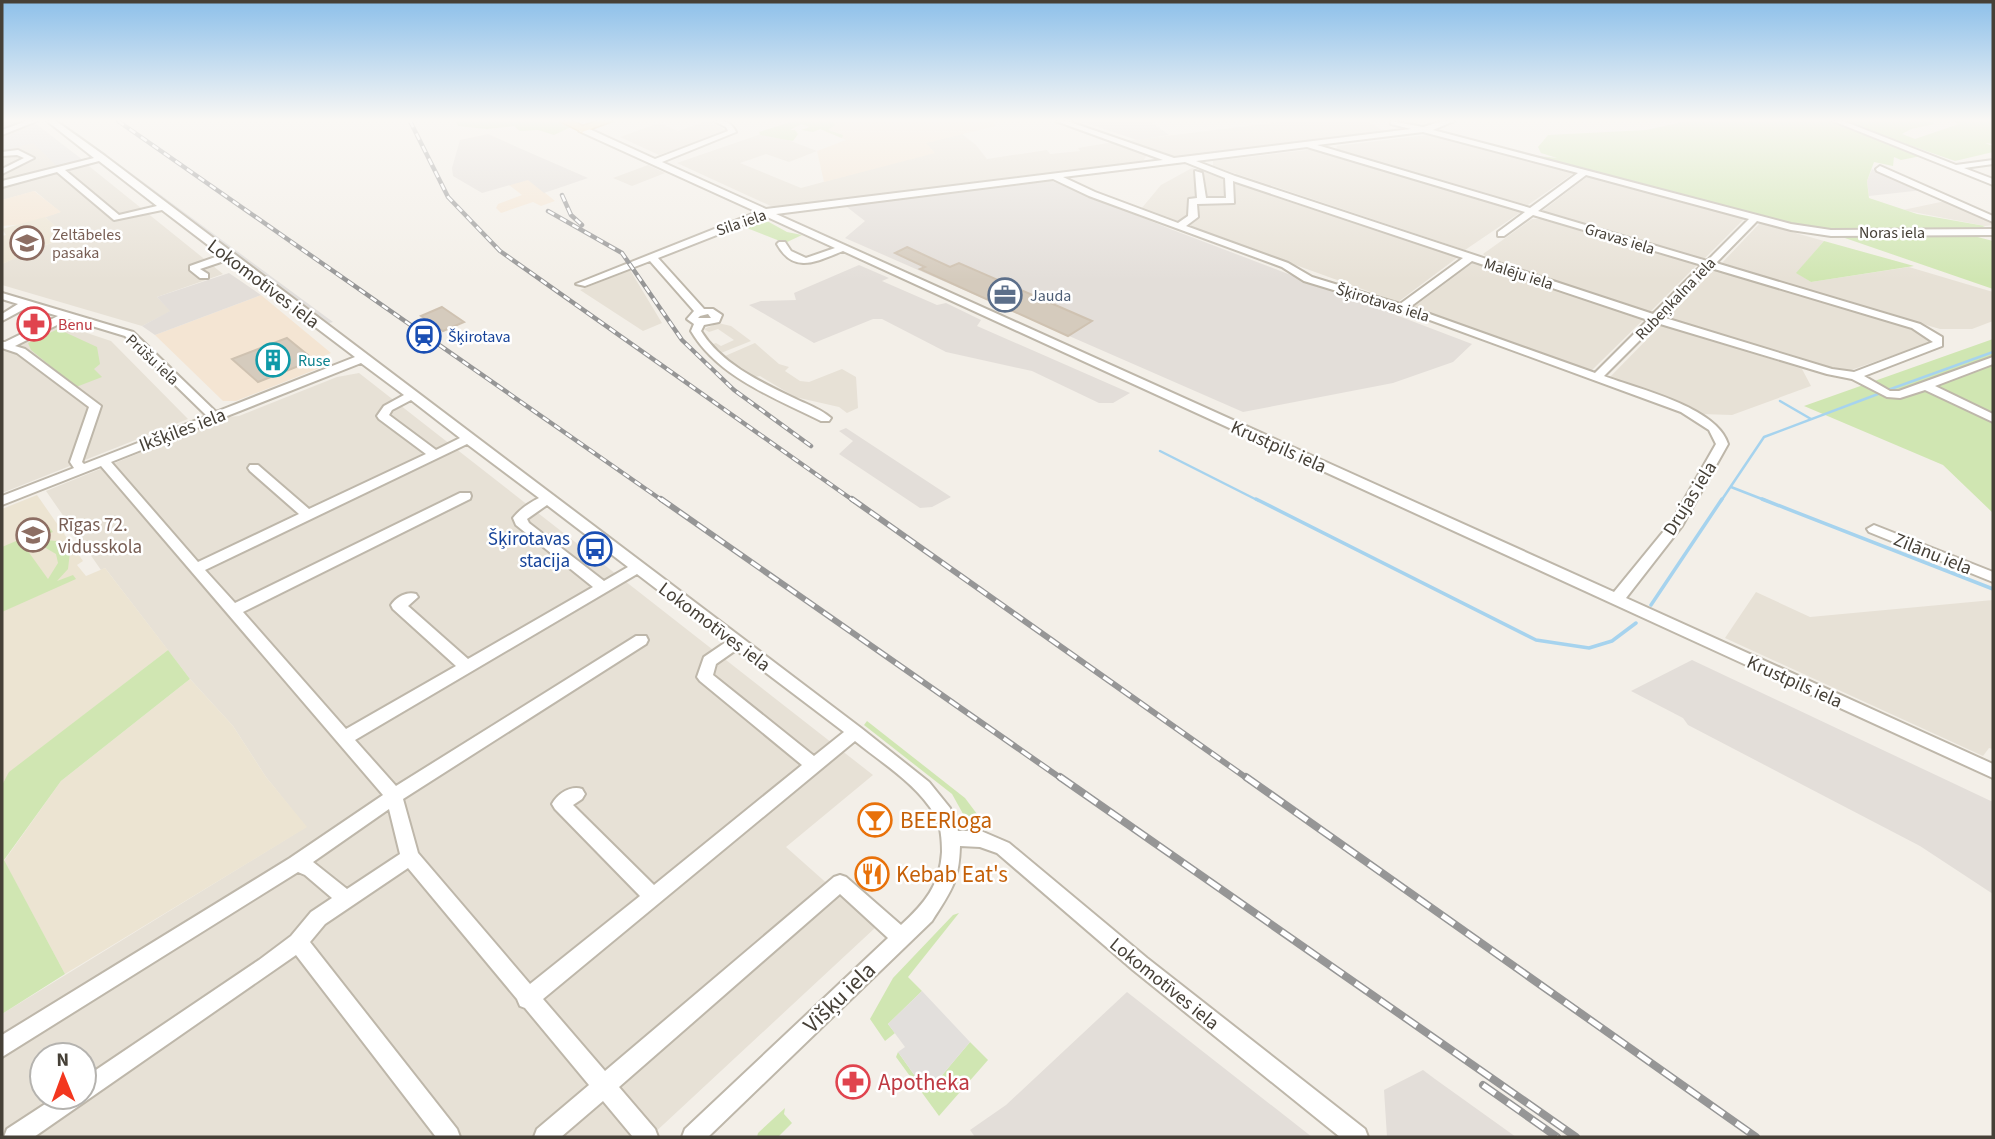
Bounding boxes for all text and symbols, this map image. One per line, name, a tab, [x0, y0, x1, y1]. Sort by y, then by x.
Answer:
street label: Sila iela	[713, 204, 769, 242]
street label: Gravas iela	[1582, 218, 1657, 260]
street label: Noras iela	[1859, 222, 1925, 244]
school or university icon: Zeltābeles pasaka	[8, 224, 46, 262]
place label: Zeltābeles pasaka	[52, 224, 121, 264]
street label: Lokomotīves iela	[201, 233, 325, 335]
street label: Malēju iela	[1481, 252, 1556, 295]
street label: Rubeņkalna iela	[1631, 252, 1721, 345]
office icon: Jauda	[986, 276, 1024, 314]
street label: Šķirotavas iela	[1333, 278, 1432, 328]
place label: Jauda	[1030, 285, 1071, 307]
pharmacy icon: Benu	[15, 305, 53, 343]
place label: Benu	[58, 314, 93, 336]
station icon: Šķirotava	[405, 317, 443, 355]
place label: Šķirotava	[448, 326, 511, 348]
street label: Prūšu iela	[121, 329, 184, 390]
building icon: Ruse	[254, 341, 292, 379]
place label: Ruse	[298, 350, 331, 372]
street label: Ikšķiles iela	[135, 401, 230, 459]
street label: Krustpils iela	[1226, 414, 1331, 481]
street label: Drujas iela	[1657, 456, 1724, 541]
place label: Rīgas 72. vidusskola	[58, 512, 142, 561]
school or university icon: Rīgas 72. vidusskola	[14, 516, 52, 554]
place label: Šķirotavas stacija	[488, 526, 570, 575]
street label: Zilānu iela	[1889, 526, 1976, 582]
bus stop icon: Šķirotavas stacija	[576, 530, 614, 568]
street label: Lokomotīves iela	[652, 576, 776, 678]
street label: Krustpils iela	[1742, 649, 1847, 716]
bar icon: BEERloga	[856, 801, 894, 839]
place label: BEERloga	[900, 804, 992, 837]
restaurant icon: Kebab Eat's	[853, 855, 891, 893]
place label: Kebab Eat's	[896, 858, 1008, 891]
street label: Lokomotīves iela	[1103, 932, 1225, 1037]
street label: Višķu iela	[796, 954, 883, 1040]
north arrow	[28, 1041, 98, 1111]
text: N	[56, 1047, 69, 1074]
pharmacy icon: Apotheka	[834, 1063, 872, 1101]
place label: Apotheka	[878, 1066, 970, 1099]

